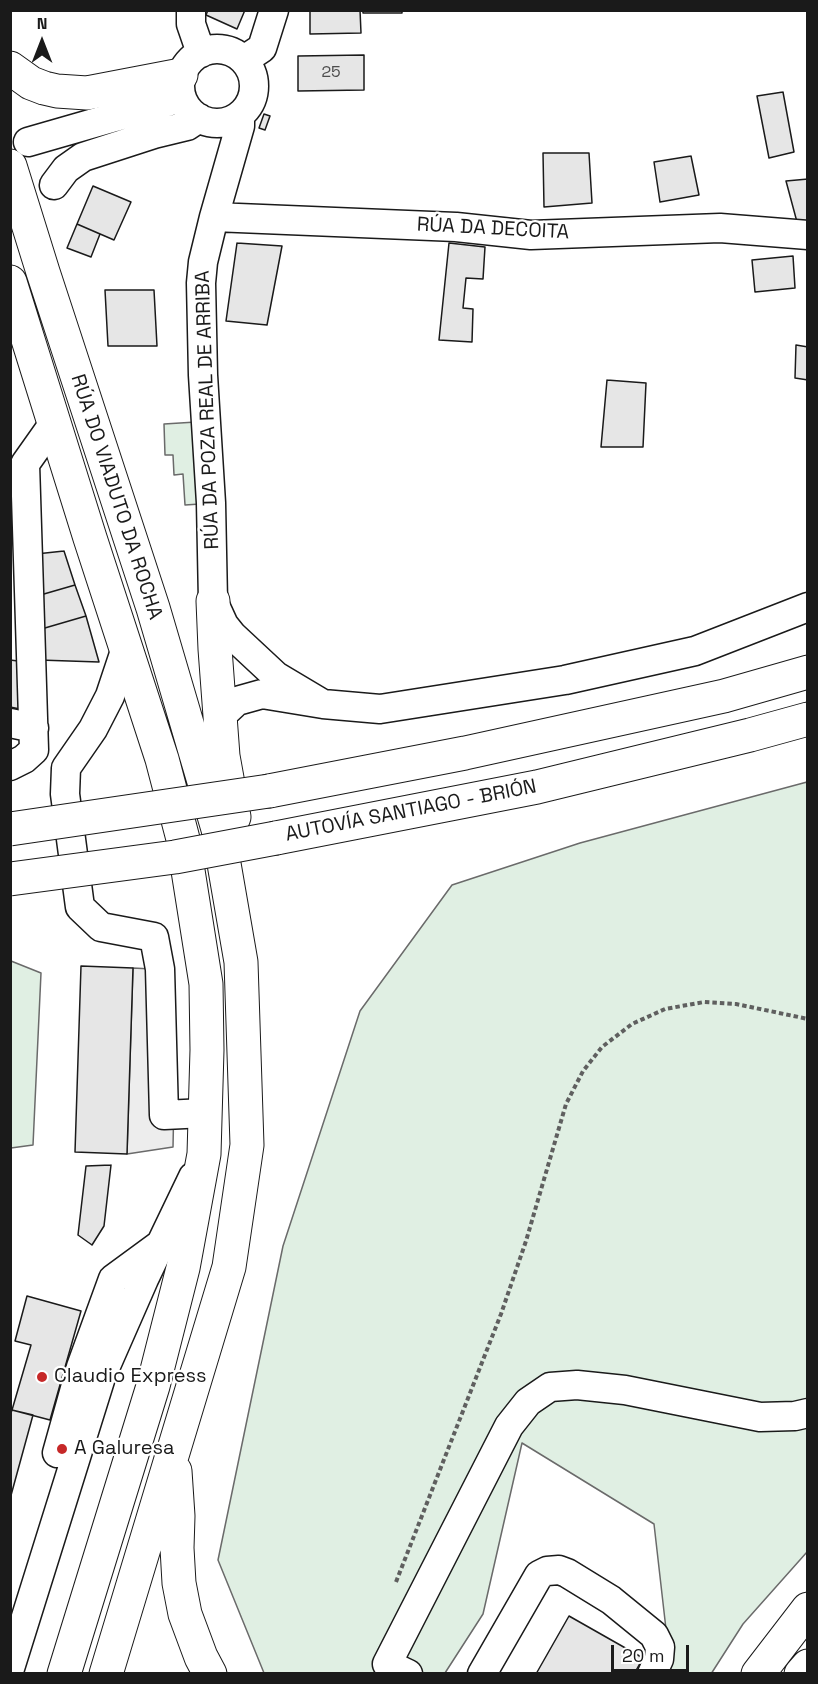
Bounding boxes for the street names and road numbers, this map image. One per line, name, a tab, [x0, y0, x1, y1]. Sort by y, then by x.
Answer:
street label: RÚA DA DECOITA	[416, 213, 570, 245]
street label: RÚA DA POZA REAL DE ARRIBA	[191, 270, 225, 550]
street label: RÚA DO VIADUTO DA ROCHA	[65, 371, 167, 623]
street label: AUTOVÍA SANTIAGO - BRIÓN	[283, 775, 539, 847]

